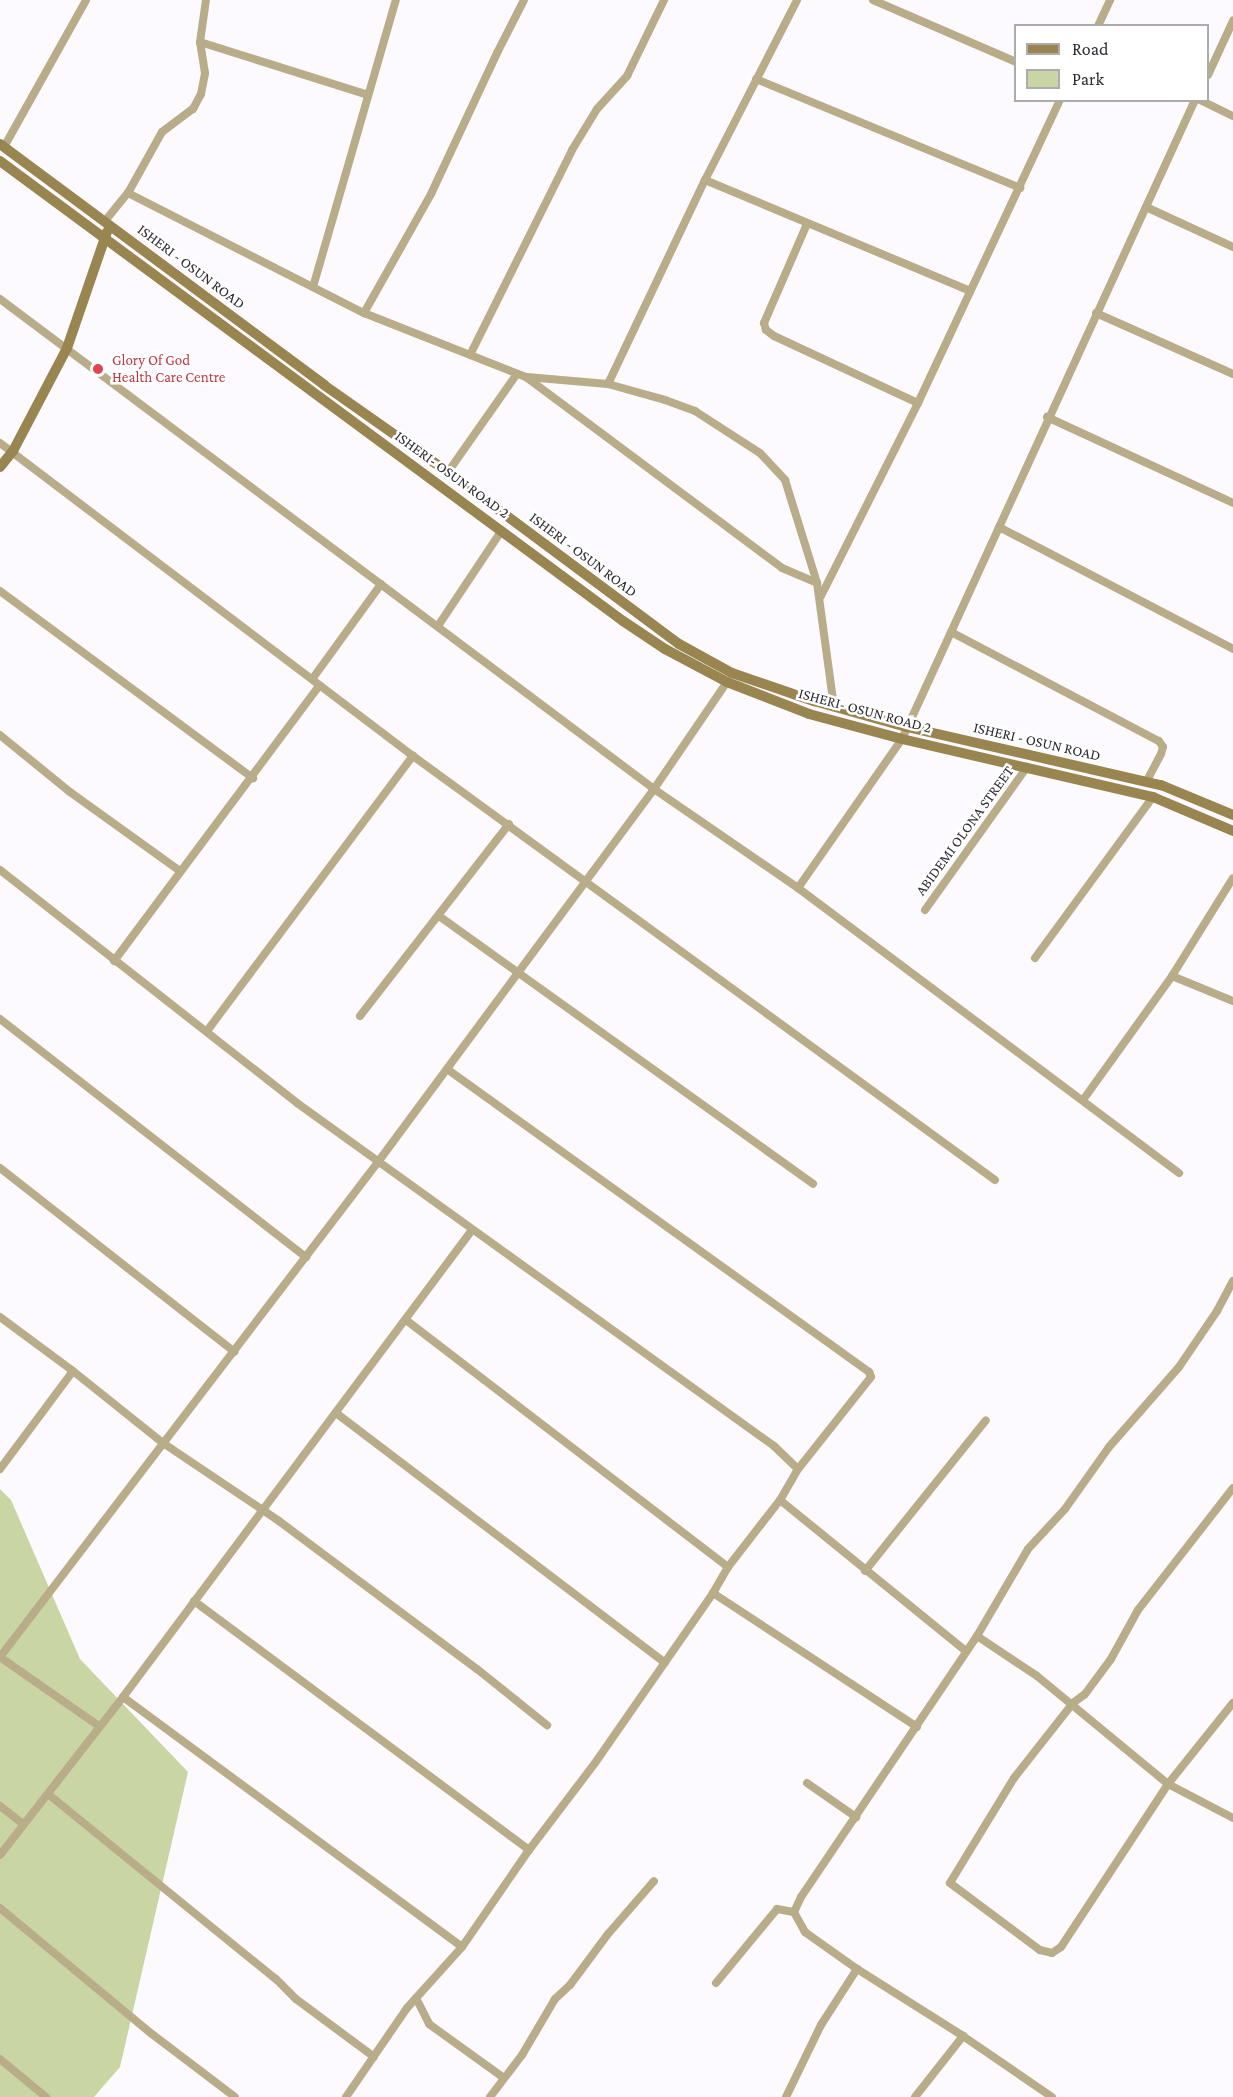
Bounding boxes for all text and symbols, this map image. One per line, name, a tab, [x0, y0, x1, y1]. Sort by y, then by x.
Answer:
legend	[1014, 24, 1209, 102]
text: Road	[1072, 39, 1109, 59]
text: Park	[1072, 69, 1104, 89]
street label: ISHERI - OSUN ROAD	[134, 221, 248, 313]
place label: Glory Of God Health Care Centre	[112, 351, 225, 386]
marker: Glory Of God Health Care Centre	[89, 360, 107, 378]
street label: ISHERI- OSUN ROAD 2	[391, 428, 513, 522]
street label: ISHERI - OSUN ROAD	[526, 509, 640, 601]
street label: ISHERI- OSUN ROAD 2	[797, 685, 933, 737]
street label: ISHERI - OSUN ROAD	[972, 719, 1102, 765]
street label: ABIDEMI OLONA STREET	[912, 763, 1018, 899]

